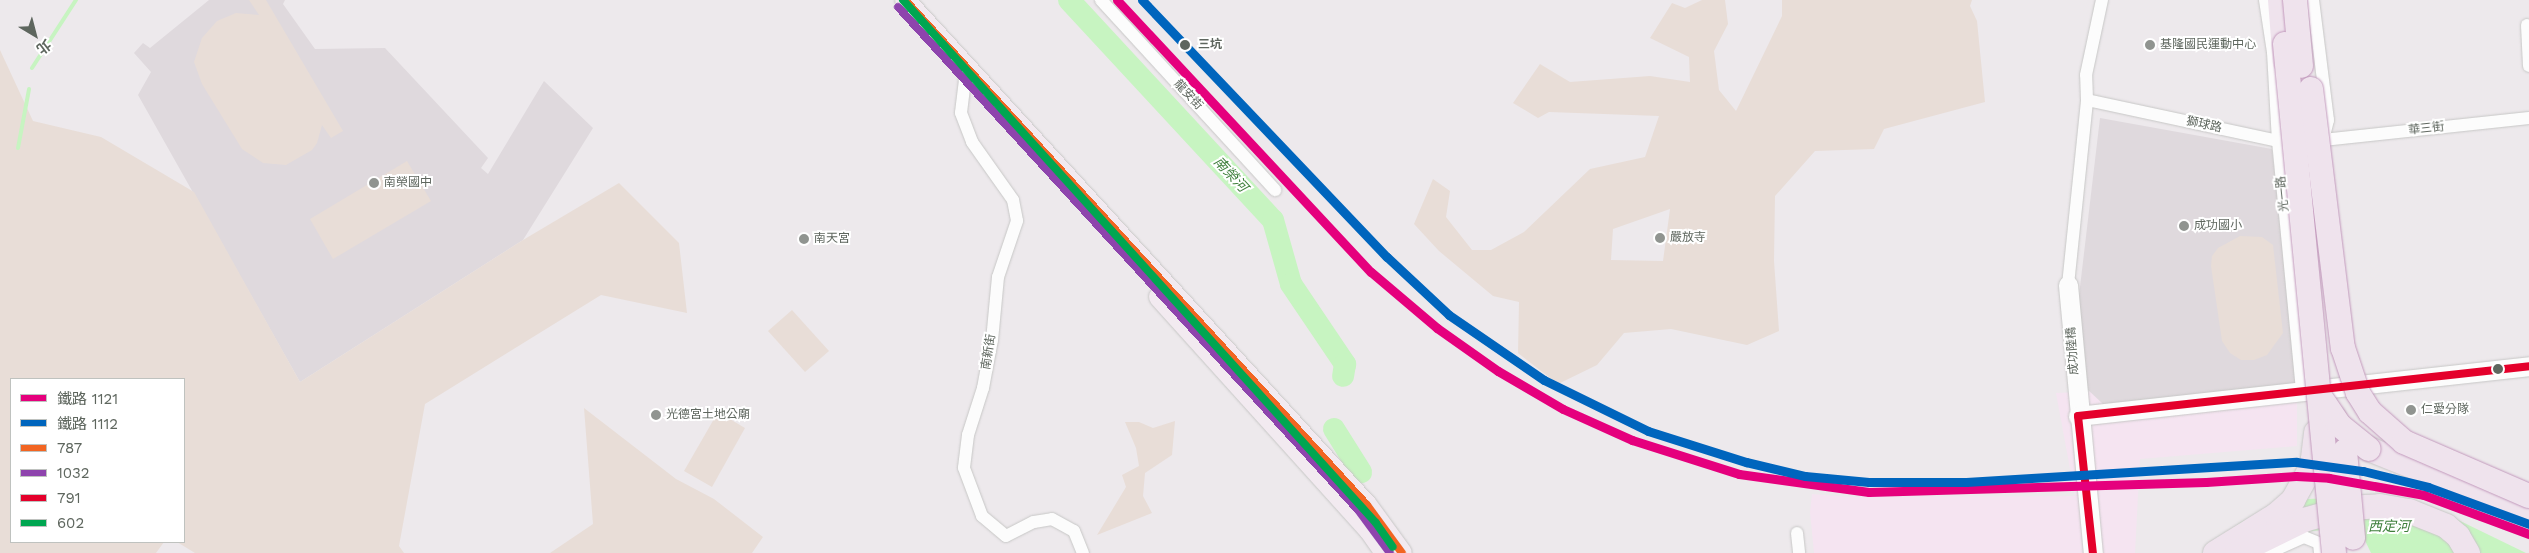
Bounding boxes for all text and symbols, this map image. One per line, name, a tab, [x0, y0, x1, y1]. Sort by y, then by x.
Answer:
north arrow	[10, 10, 60, 60]
text: 北	[34, 36, 54, 58]
marker: 三坑	[1176, 36, 1194, 54]
place label: 三坑	[1198, 38, 1222, 52]
place label: 基隆國民運動中心	[2160, 38, 2256, 52]
marker: 基隆國民運動中心	[2144, 39, 2156, 51]
street label: 龍安街	[1170, 77, 1206, 113]
street label: 獅球路	[2185, 114, 2223, 136]
street label: 華三街	[2407, 120, 2445, 138]
water label: 南榮河	[1211, 153, 1251, 195]
street label: 光一路	[2274, 175, 2292, 213]
place label: 南榮國中	[384, 176, 432, 190]
marker: 南榮國中	[368, 177, 380, 189]
place label: 成功國小	[2194, 219, 2242, 233]
marker: 成功國小	[2178, 220, 2190, 232]
place label: 嚴放寺	[1670, 231, 1706, 245]
place label: 南天宮	[814, 232, 850, 246]
marker: 嚴放寺	[1654, 232, 1666, 244]
marker: 南天宮	[798, 233, 810, 245]
street label: 成功陸橋	[2064, 327, 2082, 375]
street label: 南新街	[979, 333, 999, 371]
unlabelled marker	[2493, 364, 2503, 374]
legend	[10, 378, 185, 543]
text: 鐵路 1121	[57, 390, 118, 408]
place label: 仁愛分隊	[2421, 403, 2469, 417]
marker: 仁愛分隊	[2405, 404, 2417, 416]
place label: 光德宮土地公廟	[666, 408, 750, 422]
marker: 光德宮土地公廟	[650, 409, 662, 421]
text: 鐵路 1112	[57, 415, 118, 433]
text: 787	[57, 439, 82, 457]
text: 1032	[57, 464, 89, 482]
text: 791	[57, 489, 81, 507]
text: 602	[57, 514, 84, 532]
water label: 西定河	[2368, 518, 2410, 534]

